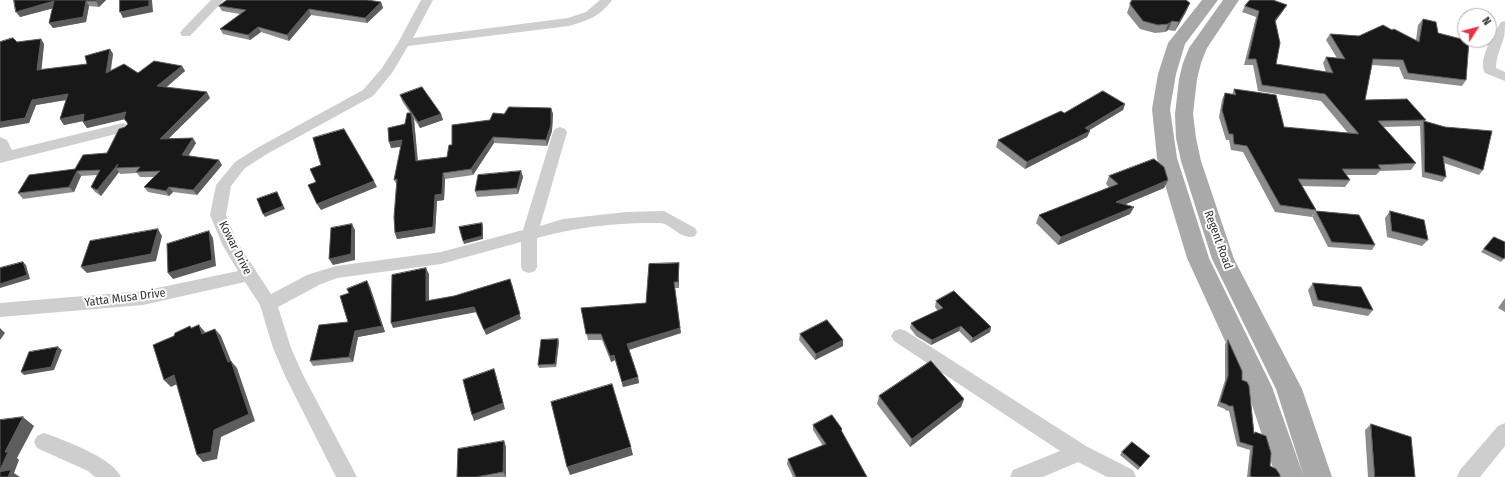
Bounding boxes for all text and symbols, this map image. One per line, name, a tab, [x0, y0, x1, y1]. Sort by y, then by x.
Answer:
north arrow	[1457, 8, 1497, 48]
text: N	[1479, 15, 1494, 28]
street label: Regent Road	[1201, 209, 1235, 271]
street label: Kowar Drive	[215, 219, 255, 277]
street label: Yatta Musa Drive	[84, 286, 166, 310]

